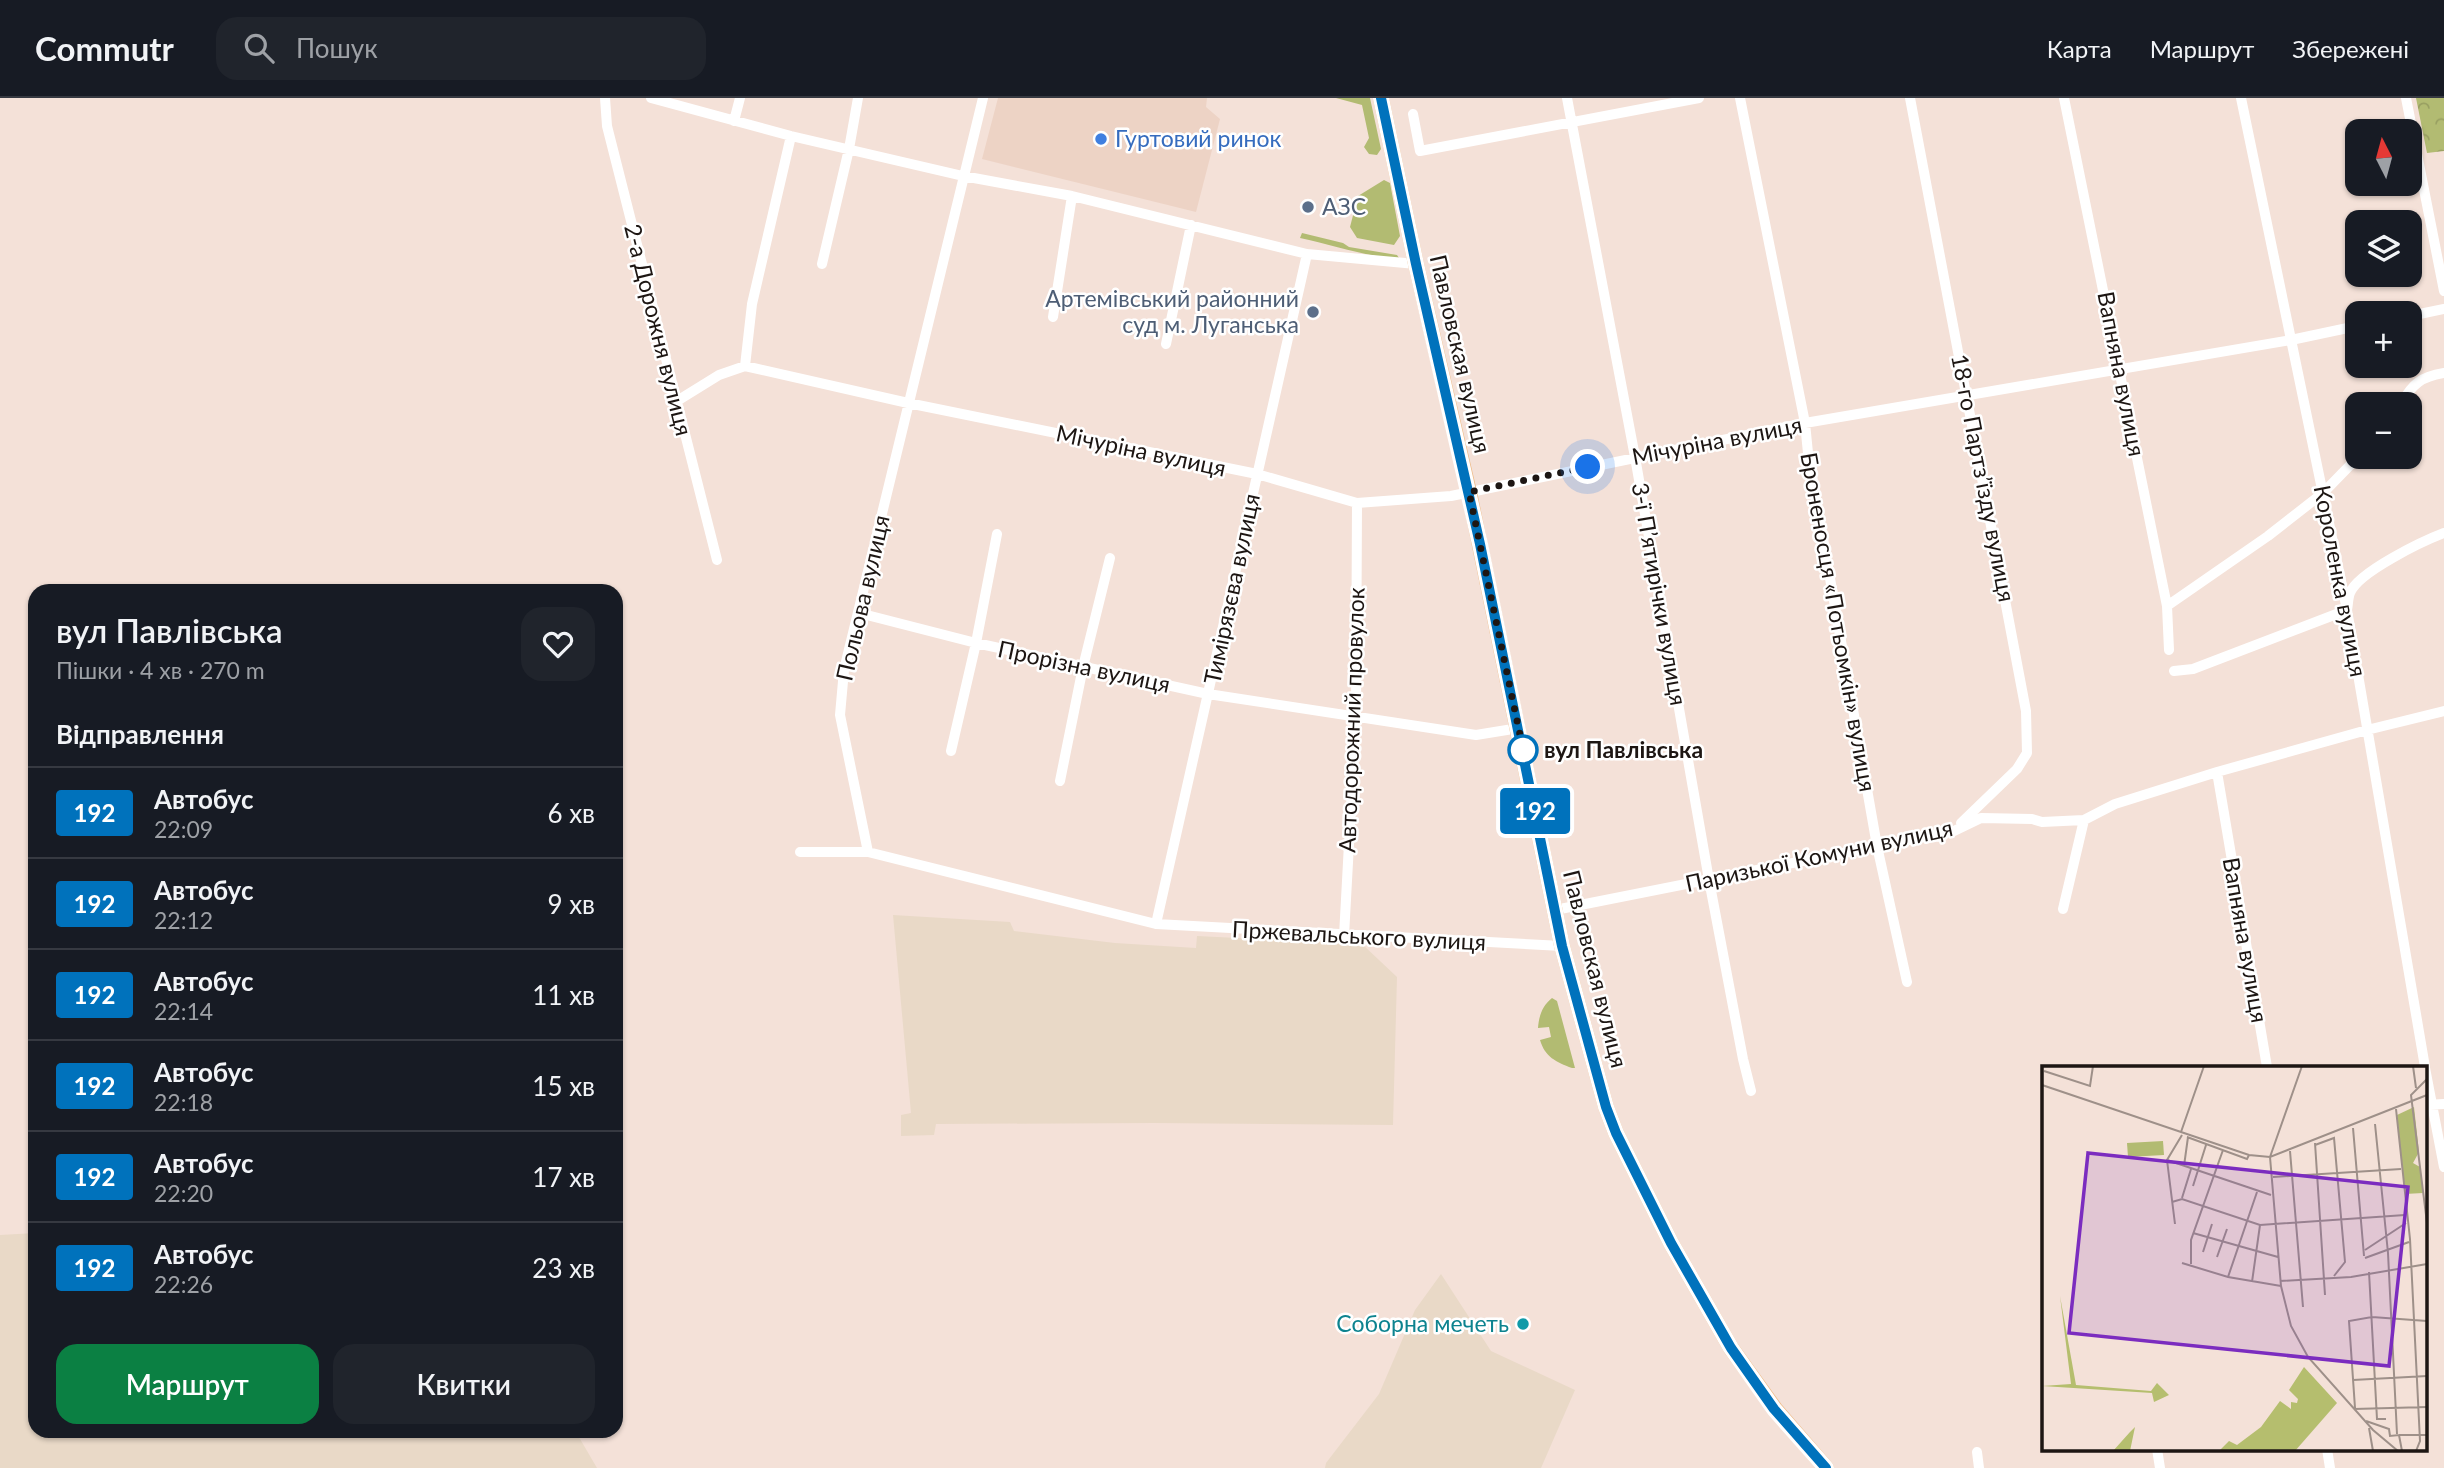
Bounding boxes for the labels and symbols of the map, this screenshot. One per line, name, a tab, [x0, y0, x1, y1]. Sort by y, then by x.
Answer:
north arrow	[2345, 119, 2422, 196]
place label: Гуртовий ринок	[1115, 124, 1282, 152]
marker: Гуртовий ринок	[1093, 131, 1109, 147]
place label: АЗС	[1322, 192, 1366, 220]
marker: АЗС	[1300, 199, 1316, 215]
street label: 2-а Дорожня вулиця	[619, 221, 699, 439]
street label: Павловская вулиця	[1425, 252, 1497, 456]
place label: Артемівський районний суд м. Луганська	[1045, 284, 1299, 338]
street label: Вапняна вулиця	[2092, 289, 2152, 459]
marker: Артемівський районний суд м. Луганська	[1305, 304, 1321, 320]
street label: 18-го Партз’їзду вулиця	[1946, 352, 2022, 604]
street label: Мічуріна вулиця	[1629, 410, 1804, 470]
street label: Мічуріна вулиця	[1054, 418, 1229, 482]
your location	[1570, 449, 1605, 484]
street label: Броненосця «Потьомкін» вулиця	[1795, 450, 1883, 794]
street label: 3-ї П’ятирічки вулиця	[1627, 480, 1693, 707]
street label: Короленка вулиця	[2309, 483, 2373, 679]
street label: Тимірязєва вулиця	[1197, 491, 1265, 687]
street label: Польова вулиця	[829, 512, 895, 683]
street label: Автодорожний провулок	[1332, 587, 1370, 853]
street label: Прорізна вулиця	[995, 634, 1173, 698]
marker: вул Павлівська	[1508, 735, 1538, 765]
place label: вул Павлівська	[1544, 735, 1703, 763]
line badge: 192	[1495, 788, 1575, 834]
street label: Паризької Комуни вулиця	[1682, 813, 1955, 897]
street label: Вапняна вулиця	[2218, 855, 2274, 1025]
street label: Павловская вулиця	[1558, 867, 1634, 1071]
street label: Пржевальського вулиця	[1231, 914, 1487, 956]
inset map	[2042, 1066, 2426, 1450]
place label: Соборна мечеть	[1336, 1309, 1509, 1337]
marker: Соборна мечеть	[1515, 1316, 1531, 1332]

